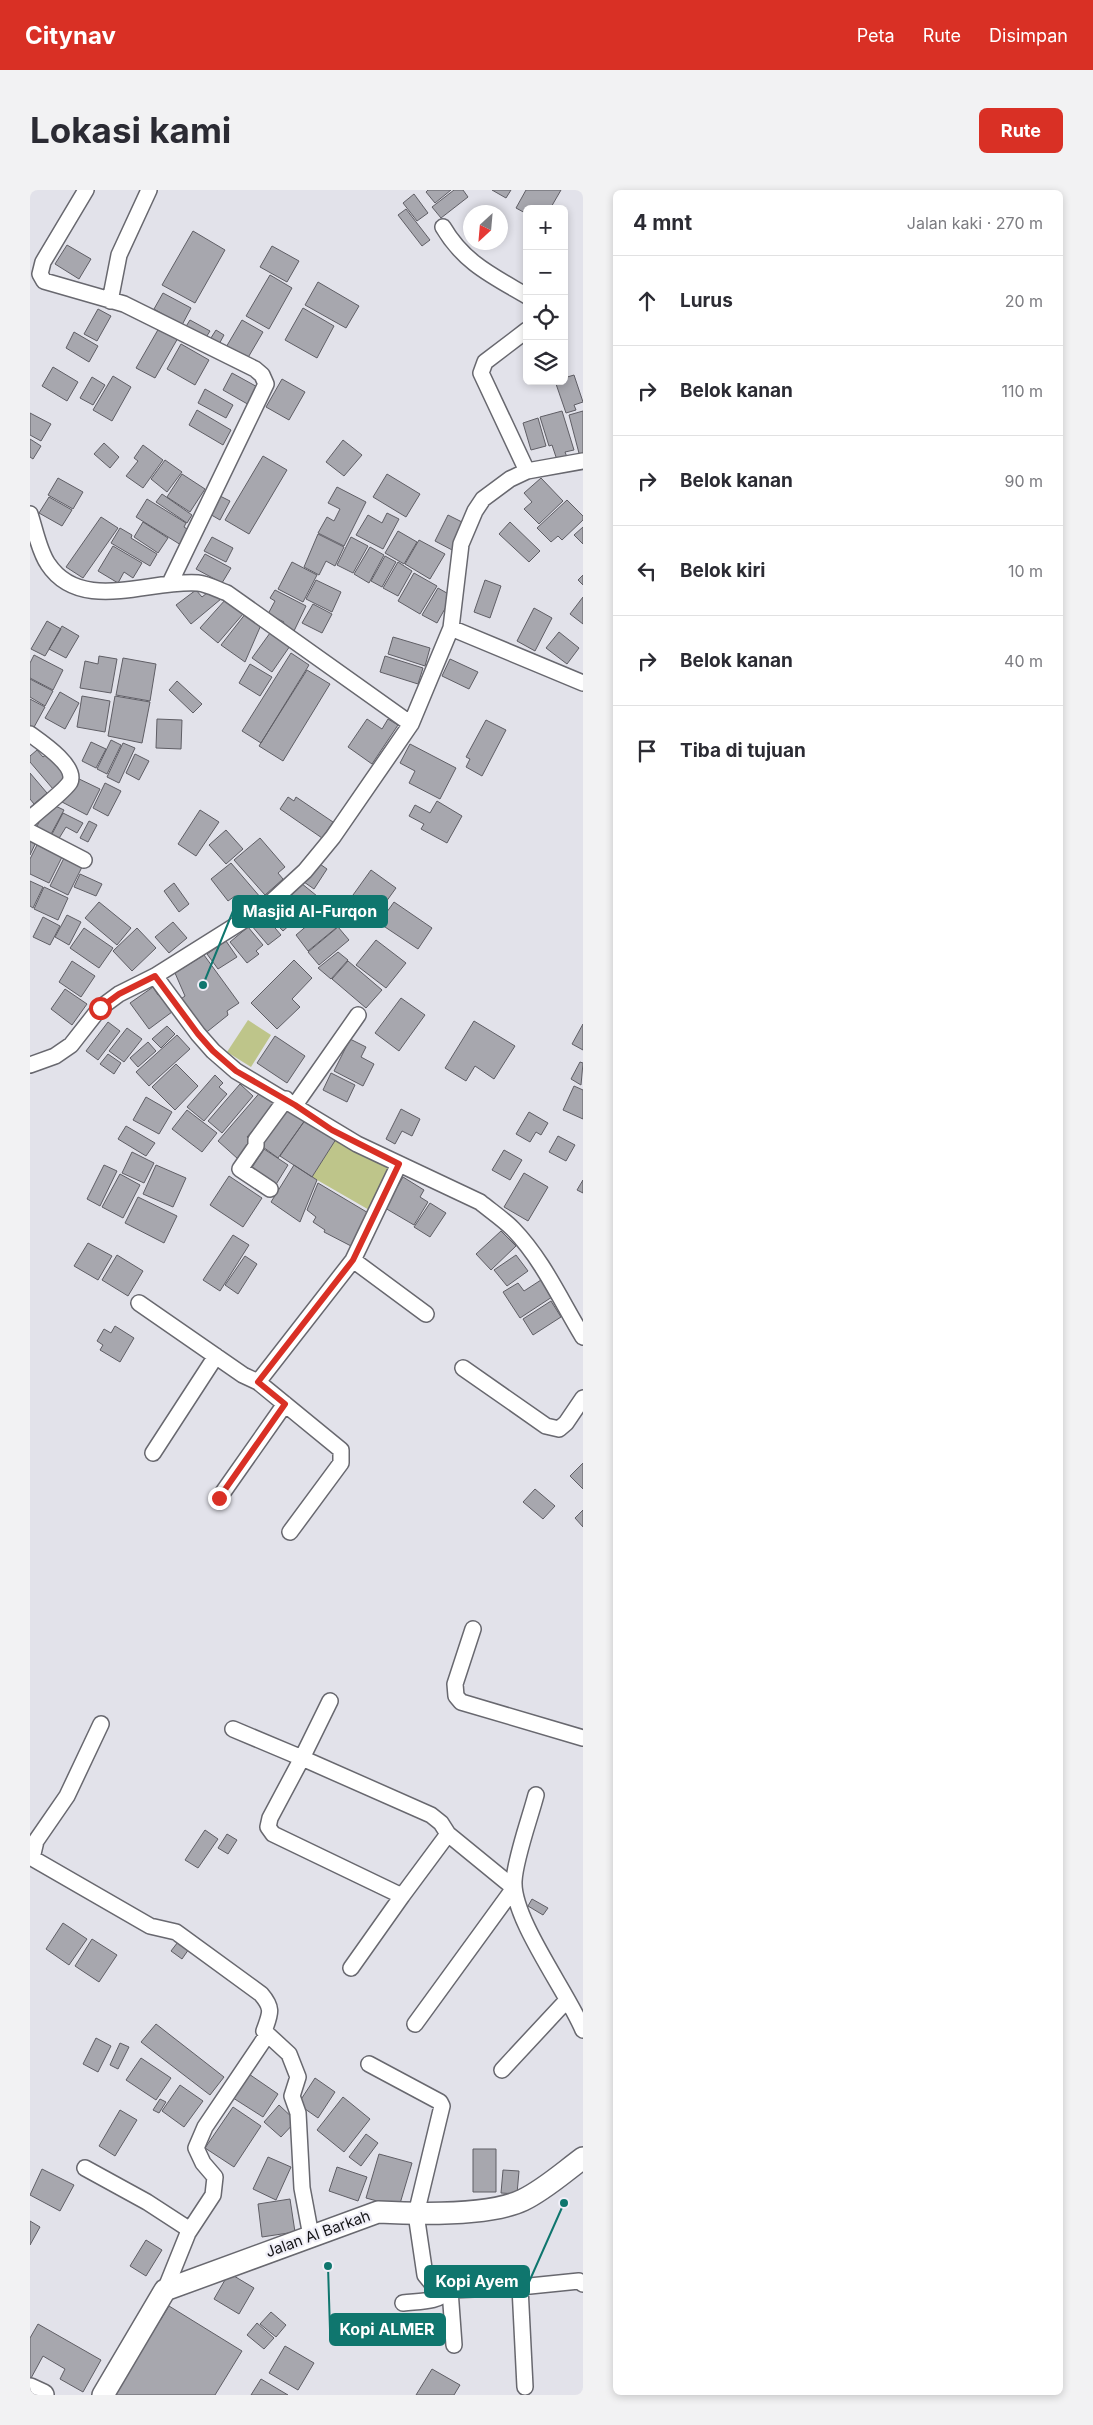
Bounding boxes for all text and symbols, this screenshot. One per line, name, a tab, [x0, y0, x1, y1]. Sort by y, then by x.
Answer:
text: Citynav	[25, 21, 116, 50]
text: Peta	[857, 25, 895, 46]
text: Rute	[923, 25, 961, 46]
text: Disimpan	[989, 25, 1068, 46]
button: Rute	[979, 108, 1063, 153]
text: Lokasi kami	[30, 109, 231, 151]
north arrow	[463, 205, 508, 250]
map controls	[523, 205, 568, 385]
button: +	[523, 205, 568, 250]
text: 4 mnt	[633, 210, 692, 235]
text: Jalan kaki · 270 m	[907, 213, 1043, 233]
button: −	[523, 250, 568, 295]
icon: ahead	[633, 287, 661, 315]
text: Lurus	[680, 289, 733, 312]
text: 20 m	[1005, 291, 1043, 311]
button: locate	[523, 295, 568, 340]
button: layers	[523, 340, 568, 385]
icon: right	[633, 377, 661, 405]
text: Belok kanan	[680, 379, 793, 402]
text: 110 m	[1001, 381, 1043, 401]
icon: right	[633, 467, 661, 495]
text: Belok kanan	[680, 469, 793, 492]
text: 90 m	[1004, 471, 1043, 491]
icon: left	[633, 557, 661, 585]
text: Belok kiri	[680, 559, 765, 582]
text: 10 m	[1008, 561, 1043, 581]
icon: right	[633, 647, 661, 675]
text: Belok kanan	[680, 649, 793, 672]
text: 40 m	[1004, 651, 1043, 671]
icon: arrive	[633, 737, 661, 765]
text: Tiba di tujuan	[680, 739, 806, 762]
callout: Masjid Al-Furqon	[233, 896, 387, 927]
text: Masjid Al-Furqon	[243, 901, 377, 921]
route start	[89, 997, 112, 1020]
route end	[208, 1487, 231, 1510]
street label: Jalan Al Barkah	[263, 2206, 373, 2261]
callout: Kopi Ayem	[425, 2266, 529, 2297]
text: Kopi Ayem	[435, 2271, 519, 2291]
callout: Kopi ALMER	[330, 2314, 445, 2345]
text: Kopi ALMER	[339, 2319, 435, 2339]

